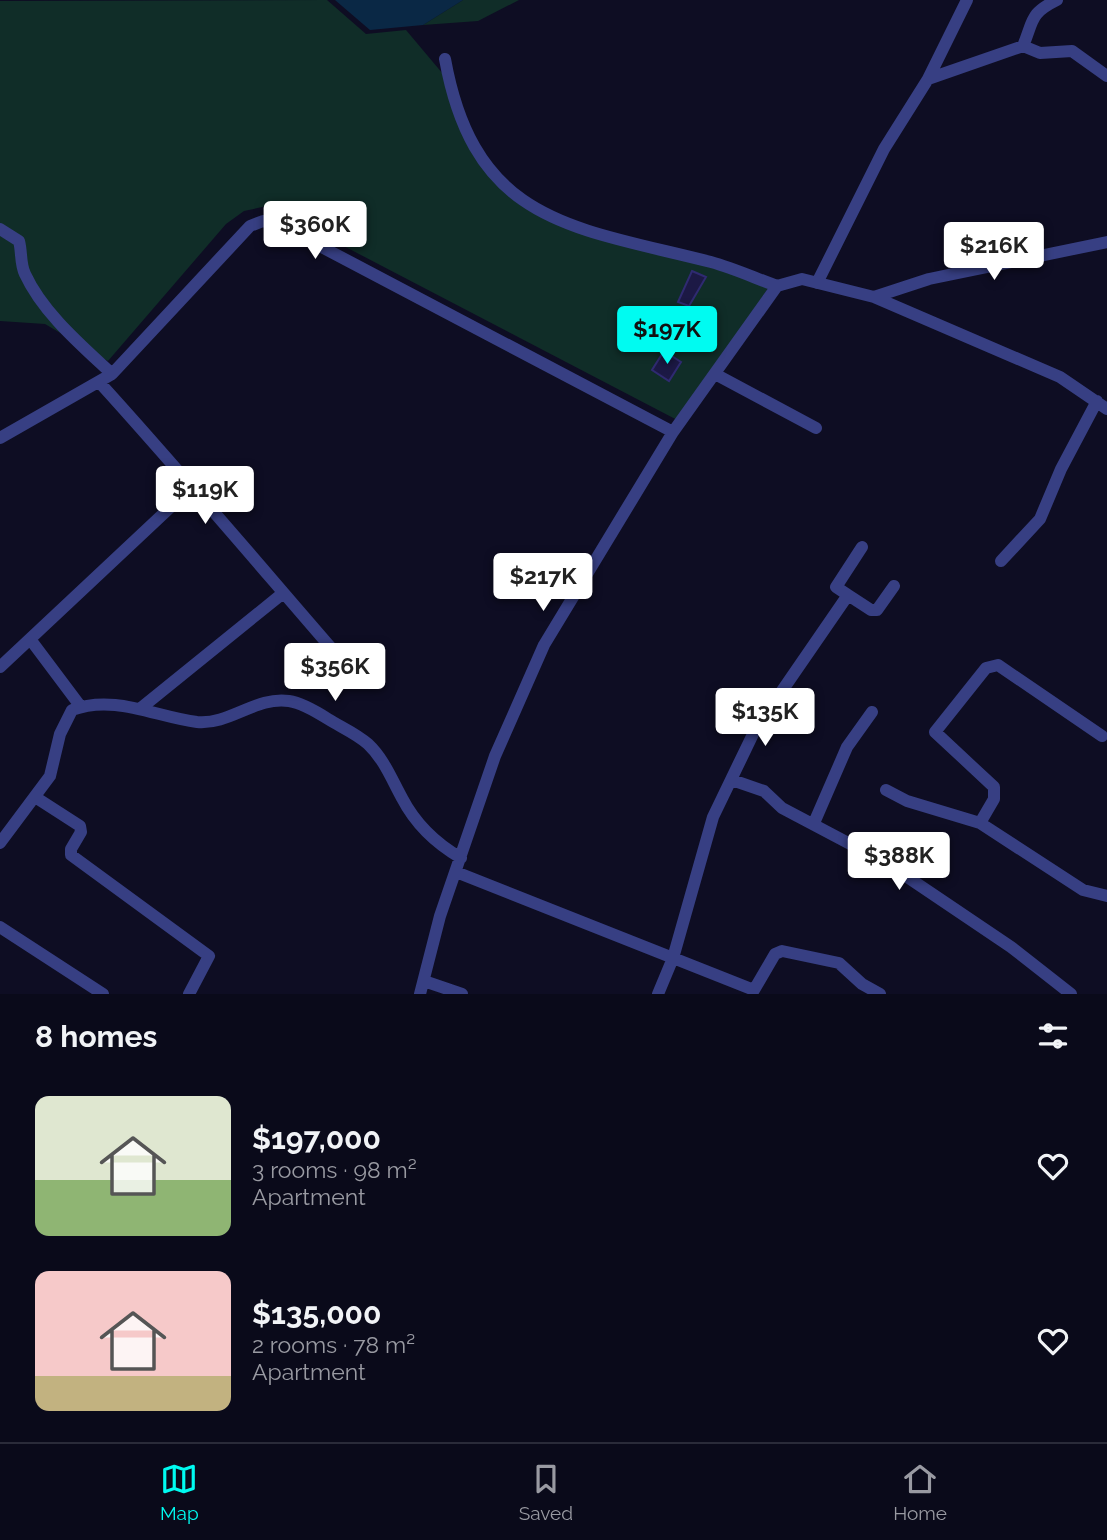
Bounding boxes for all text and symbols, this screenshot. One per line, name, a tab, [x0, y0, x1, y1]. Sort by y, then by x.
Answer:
pin: $360K	[266, 202, 364, 261]
text: $360K	[280, 210, 350, 237]
pin: $216K	[945, 222, 1043, 282]
text: $216K	[960, 231, 1028, 258]
pin: $197K	[618, 306, 716, 366]
text: $197K	[633, 315, 701, 342]
pin: $119K	[156, 466, 254, 526]
text: $119K	[172, 475, 238, 502]
pin: $217K	[494, 554, 592, 613]
text: $217K	[509, 562, 577, 589]
pin: $356K	[286, 644, 384, 703]
text: $356K	[300, 652, 370, 679]
pin: $135K	[716, 688, 814, 748]
text: $135K	[732, 697, 798, 724]
pin: $388K	[850, 832, 948, 892]
text: $388K	[864, 841, 934, 868]
icon: filters	[1034, 1017, 1072, 1055]
text: 8 homes	[35, 1019, 157, 1054]
text: $197,000	[252, 1121, 381, 1156]
icon: home	[91, 1124, 175, 1208]
icon: heart	[1034, 1147, 1072, 1185]
text: 3 rooms · 98 m²	[252, 1156, 417, 1183]
text: Apartment	[252, 1183, 366, 1210]
text: $135,000	[252, 1296, 381, 1331]
icon: home	[91, 1299, 175, 1383]
icon: heart	[1034, 1322, 1072, 1360]
text: 2 rooms · 78 m²	[252, 1331, 415, 1358]
text: Apartment	[252, 1358, 366, 1385]
tab: Map	[160, 1460, 199, 1524]
tab: Saved	[519, 1460, 573, 1524]
tab: Home	[893, 1460, 947, 1524]

